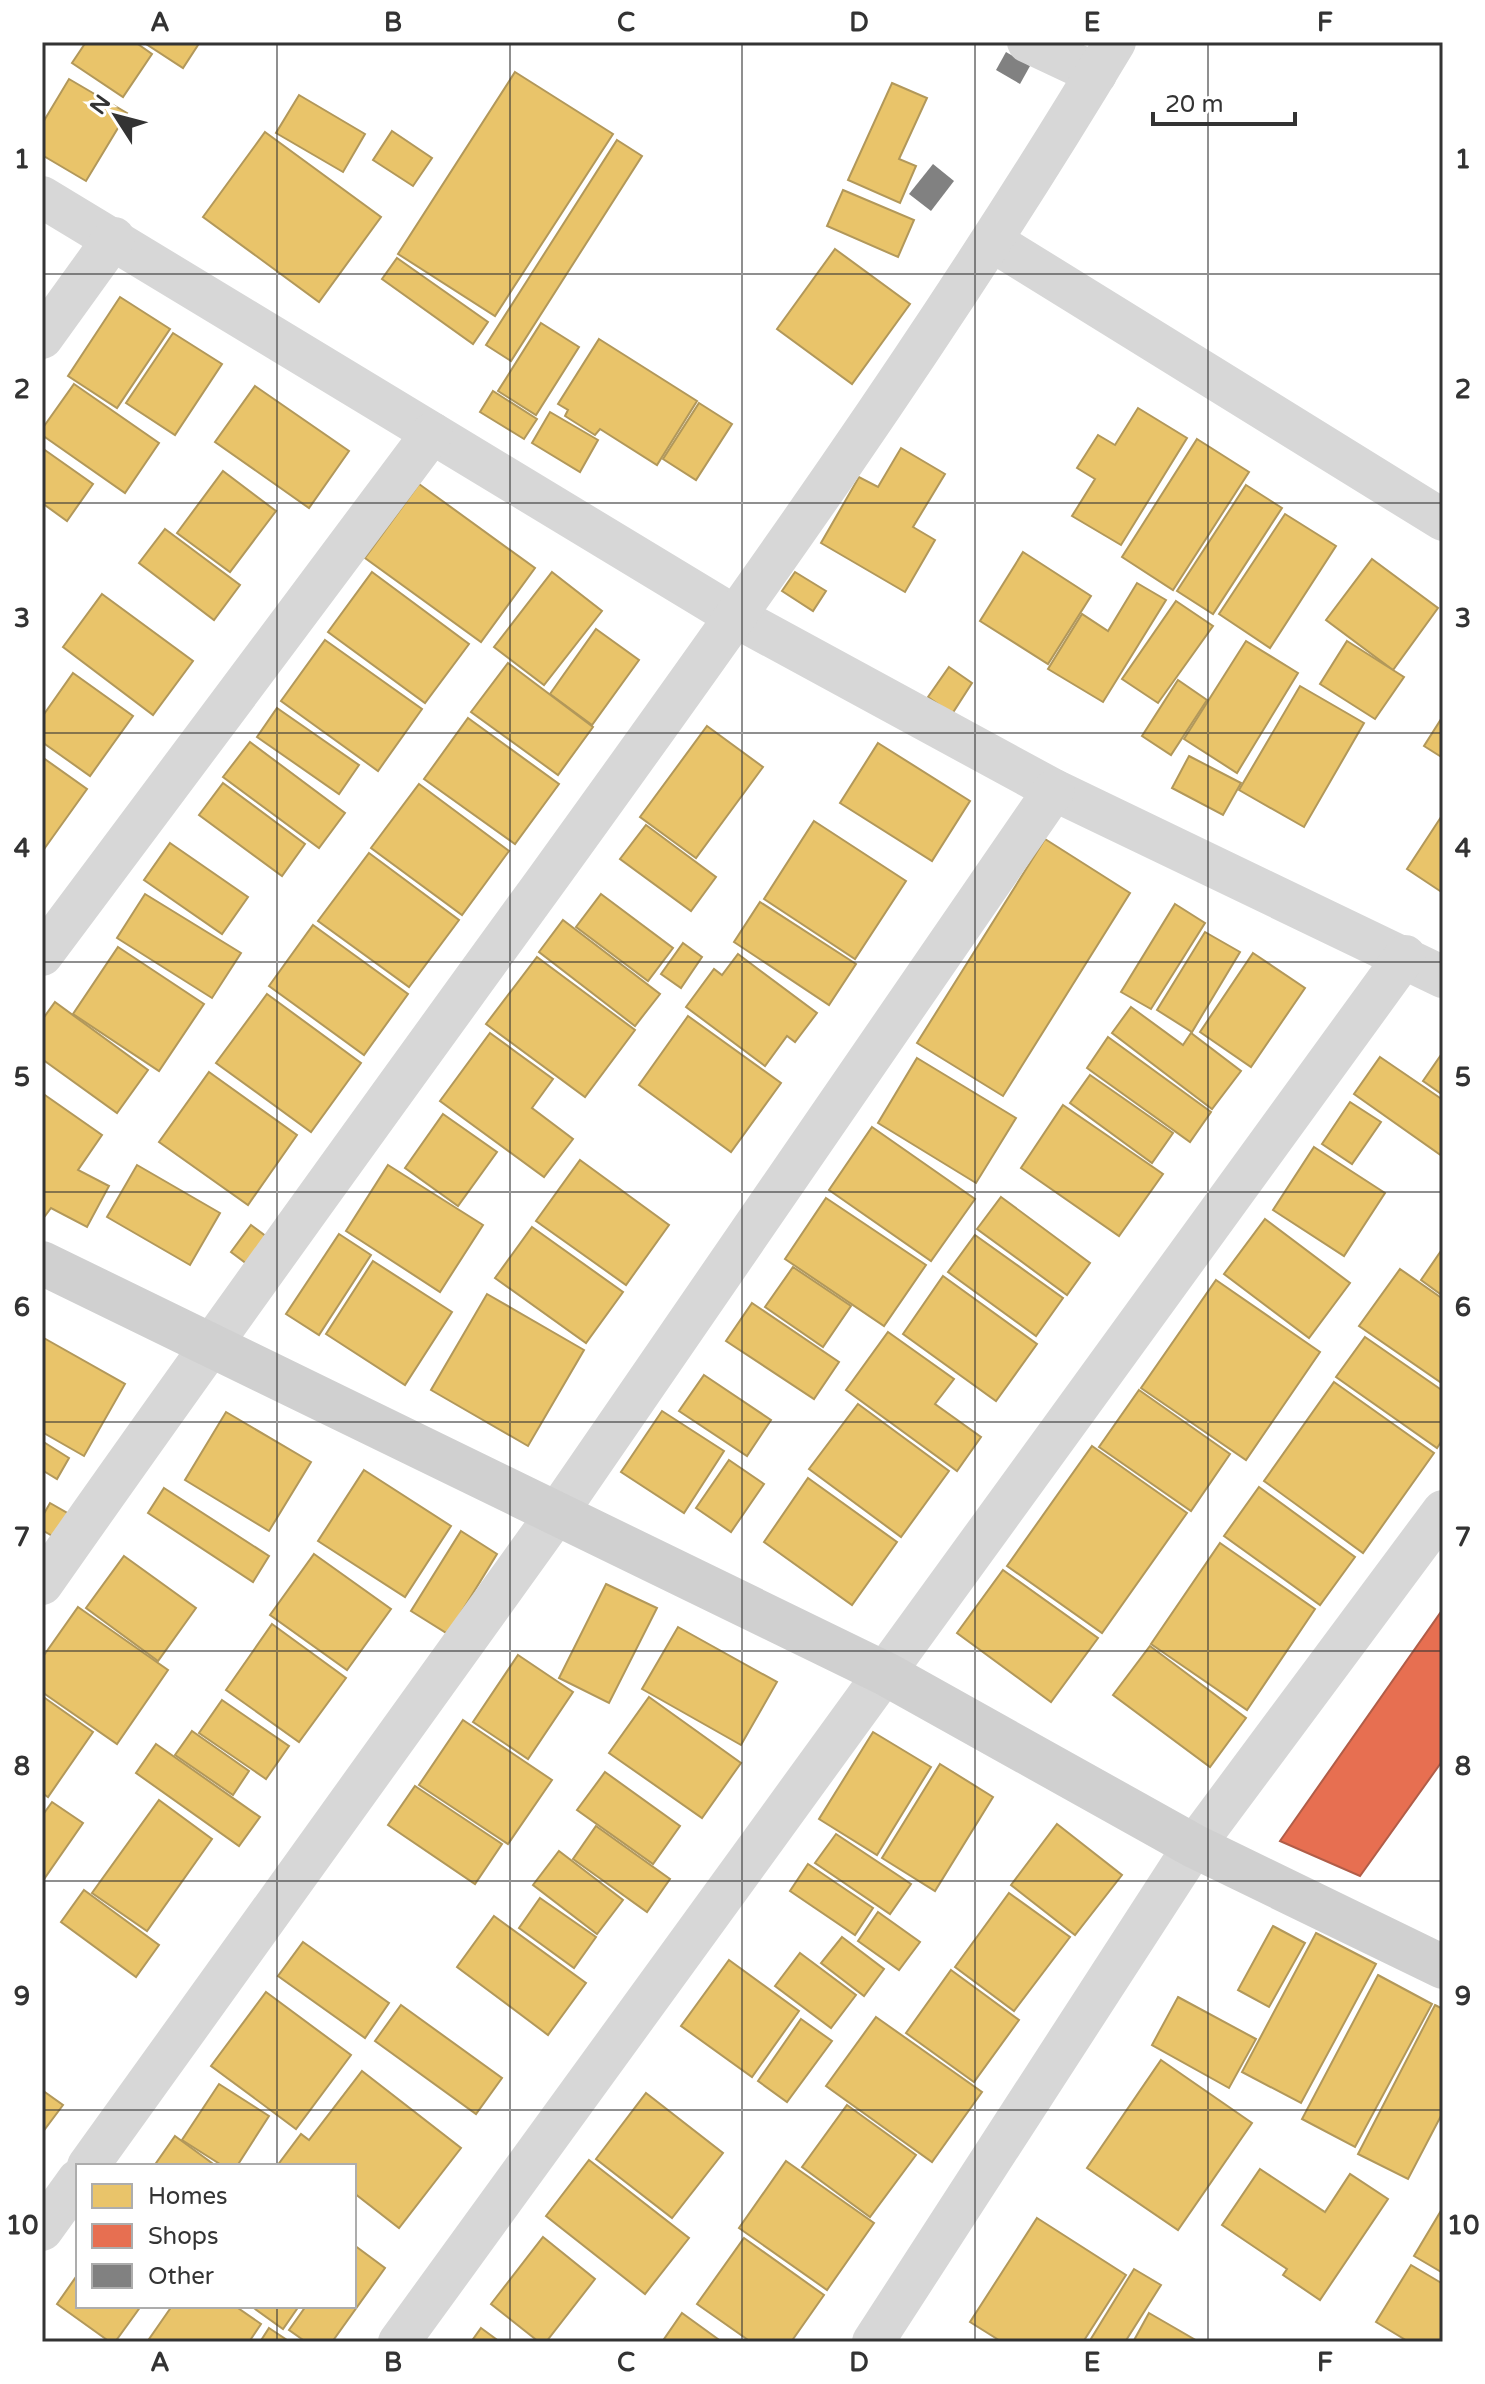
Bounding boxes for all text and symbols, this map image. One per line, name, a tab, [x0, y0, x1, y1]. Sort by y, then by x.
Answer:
text: A	[150, 7, 170, 38]
text: B	[384, 7, 402, 38]
text: C	[617, 7, 635, 38]
text: D	[849, 7, 869, 38]
text: E	[1084, 7, 1100, 38]
text: F	[1317, 7, 1333, 38]
north arrow	[76, 76, 156, 156]
scale bar	[1153, 76, 1295, 126]
text: N	[85, 90, 116, 120]
text: 20 m	[1165, 90, 1223, 119]
text: 1	[14, 144, 30, 175]
text: 1	[1455, 144, 1471, 175]
text: 2	[14, 374, 30, 405]
text: 2	[1455, 374, 1471, 405]
text: 3	[14, 603, 30, 634]
text: 3	[1455, 603, 1471, 634]
text: 4	[14, 833, 30, 864]
text: 4	[1455, 833, 1471, 864]
text: 5	[14, 1062, 30, 1093]
text: 5	[1455, 1062, 1471, 1093]
text: 6	[14, 1292, 30, 1323]
text: 6	[1455, 1292, 1471, 1323]
text: 7	[14, 1522, 30, 1553]
text: 7	[1455, 1522, 1471, 1553]
text: 8	[14, 1751, 30, 1782]
text: 8	[1455, 1751, 1471, 1782]
text: 9	[14, 1981, 30, 2012]
text: 9	[1455, 1981, 1471, 2012]
legend	[76, 2164, 356, 2308]
text: Homes	[148, 2182, 228, 2211]
text: 10	[6, 2210, 38, 2241]
text: 10	[1447, 2210, 1479, 2241]
text: Shops	[148, 2222, 218, 2251]
text: Other	[148, 2262, 215, 2291]
text: A	[150, 2347, 170, 2378]
text: B	[384, 2347, 402, 2378]
text: C	[617, 2347, 635, 2378]
text: D	[849, 2347, 869, 2378]
text: E	[1084, 2347, 1100, 2378]
text: F	[1317, 2347, 1333, 2378]

